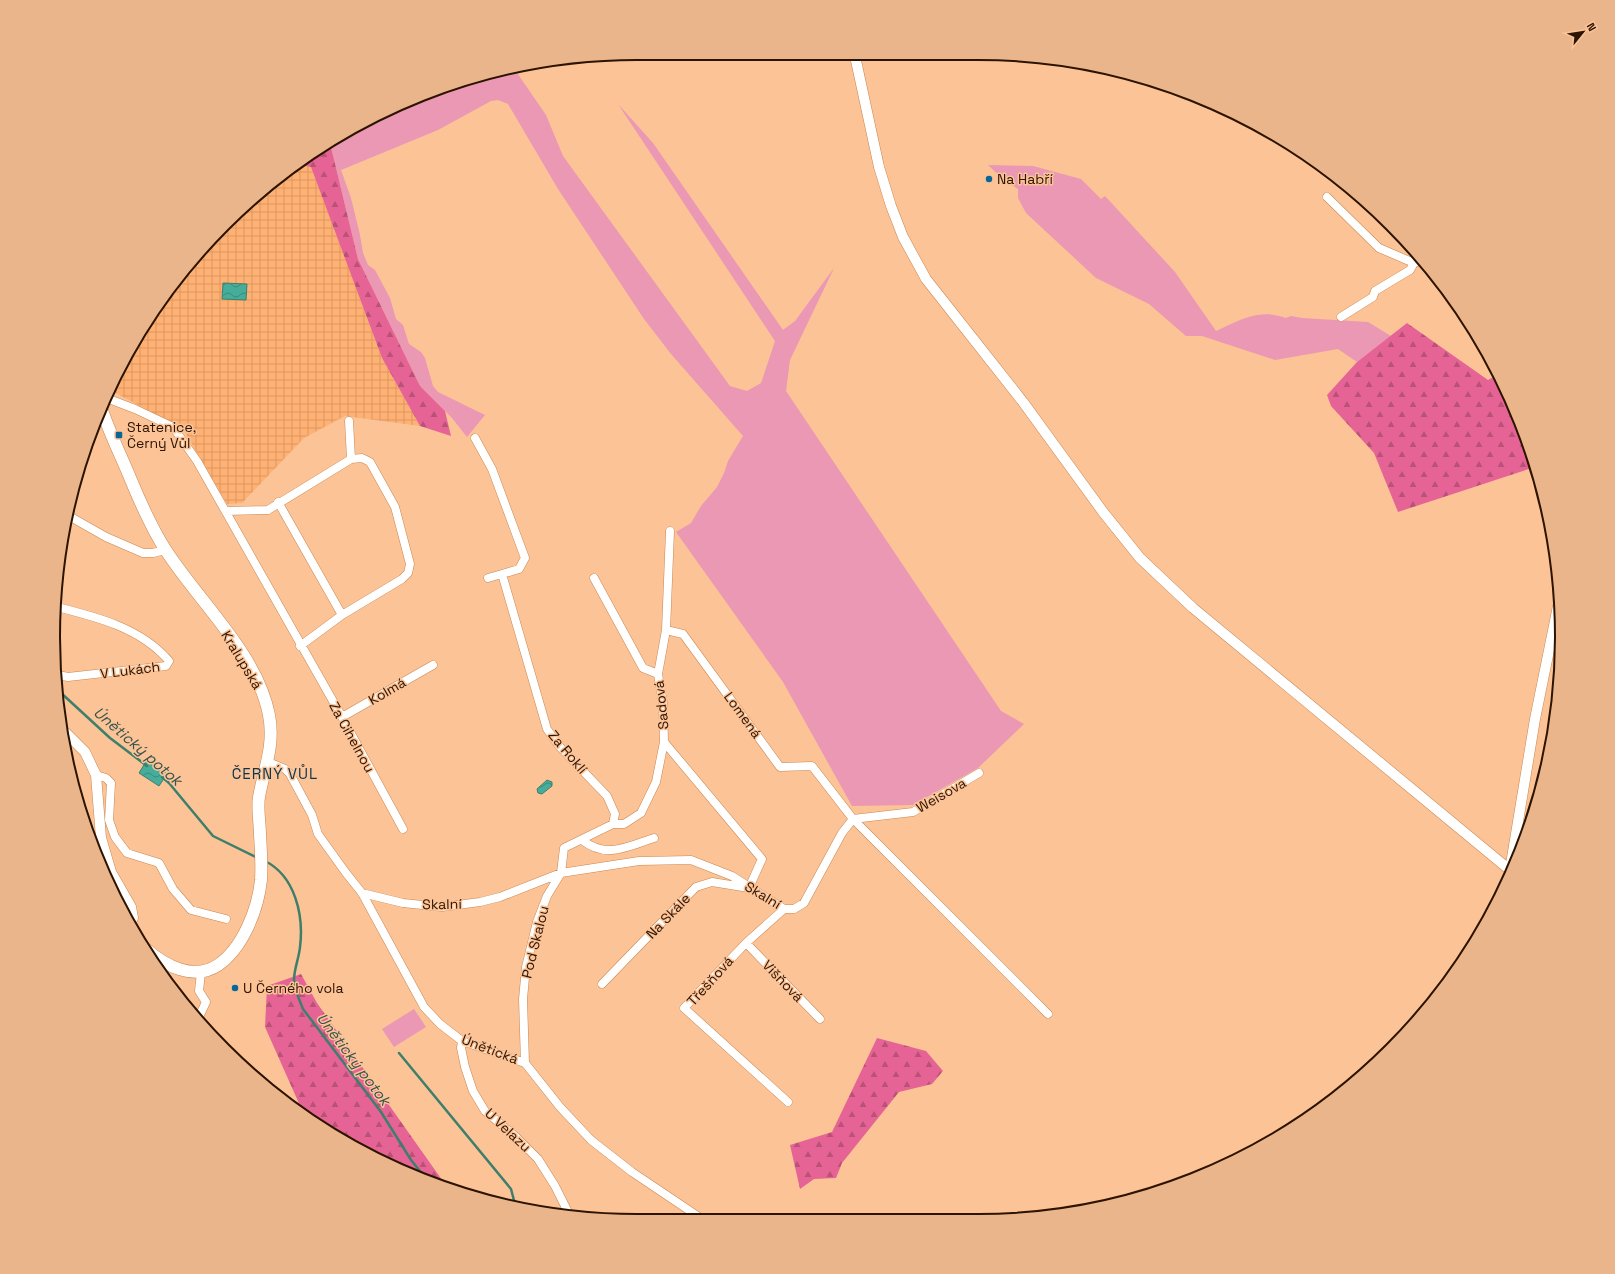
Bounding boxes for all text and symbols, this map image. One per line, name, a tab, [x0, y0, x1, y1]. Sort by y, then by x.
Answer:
north arrow	[1563, 12, 1603, 52]
text: N	[1584, 20, 1600, 34]
place label: Na Habří	[997, 170, 1053, 188]
marker: Na Habří	[984, 174, 994, 184]
place label: Statenice, Černý Vůl	[127, 418, 196, 452]
marker: Statenice, Černý Vůl	[114, 430, 124, 440]
street label: Kralupská	[217, 627, 267, 693]
street label: V Lukách	[99, 657, 161, 683]
street label: Kolmá	[365, 673, 409, 709]
street label: Sadová	[649, 680, 673, 730]
street label: Lomená	[720, 688, 766, 742]
street label: Za Cihelnou	[325, 698, 379, 776]
water label: Únětický potok	[90, 702, 188, 791]
street label: Za Roklí	[545, 726, 592, 778]
district label: ČERNÝ VŮL	[232, 764, 318, 783]
street label: Weisova	[913, 773, 969, 817]
street label: Skalní	[741, 877, 785, 913]
street label: Na Skále	[642, 889, 694, 943]
street label: Skalní	[422, 895, 462, 913]
street label: Pod Skalou	[517, 904, 553, 980]
street label: Třešňová	[683, 952, 737, 1010]
street label: Višňová	[759, 956, 807, 1006]
place label: U Černého vola	[243, 979, 344, 997]
marker: U Černého vola	[230, 983, 240, 993]
water label: Únětický potok	[313, 1009, 396, 1111]
street label: Únětická	[459, 1030, 521, 1068]
street label: U Velazu	[481, 1104, 535, 1156]

